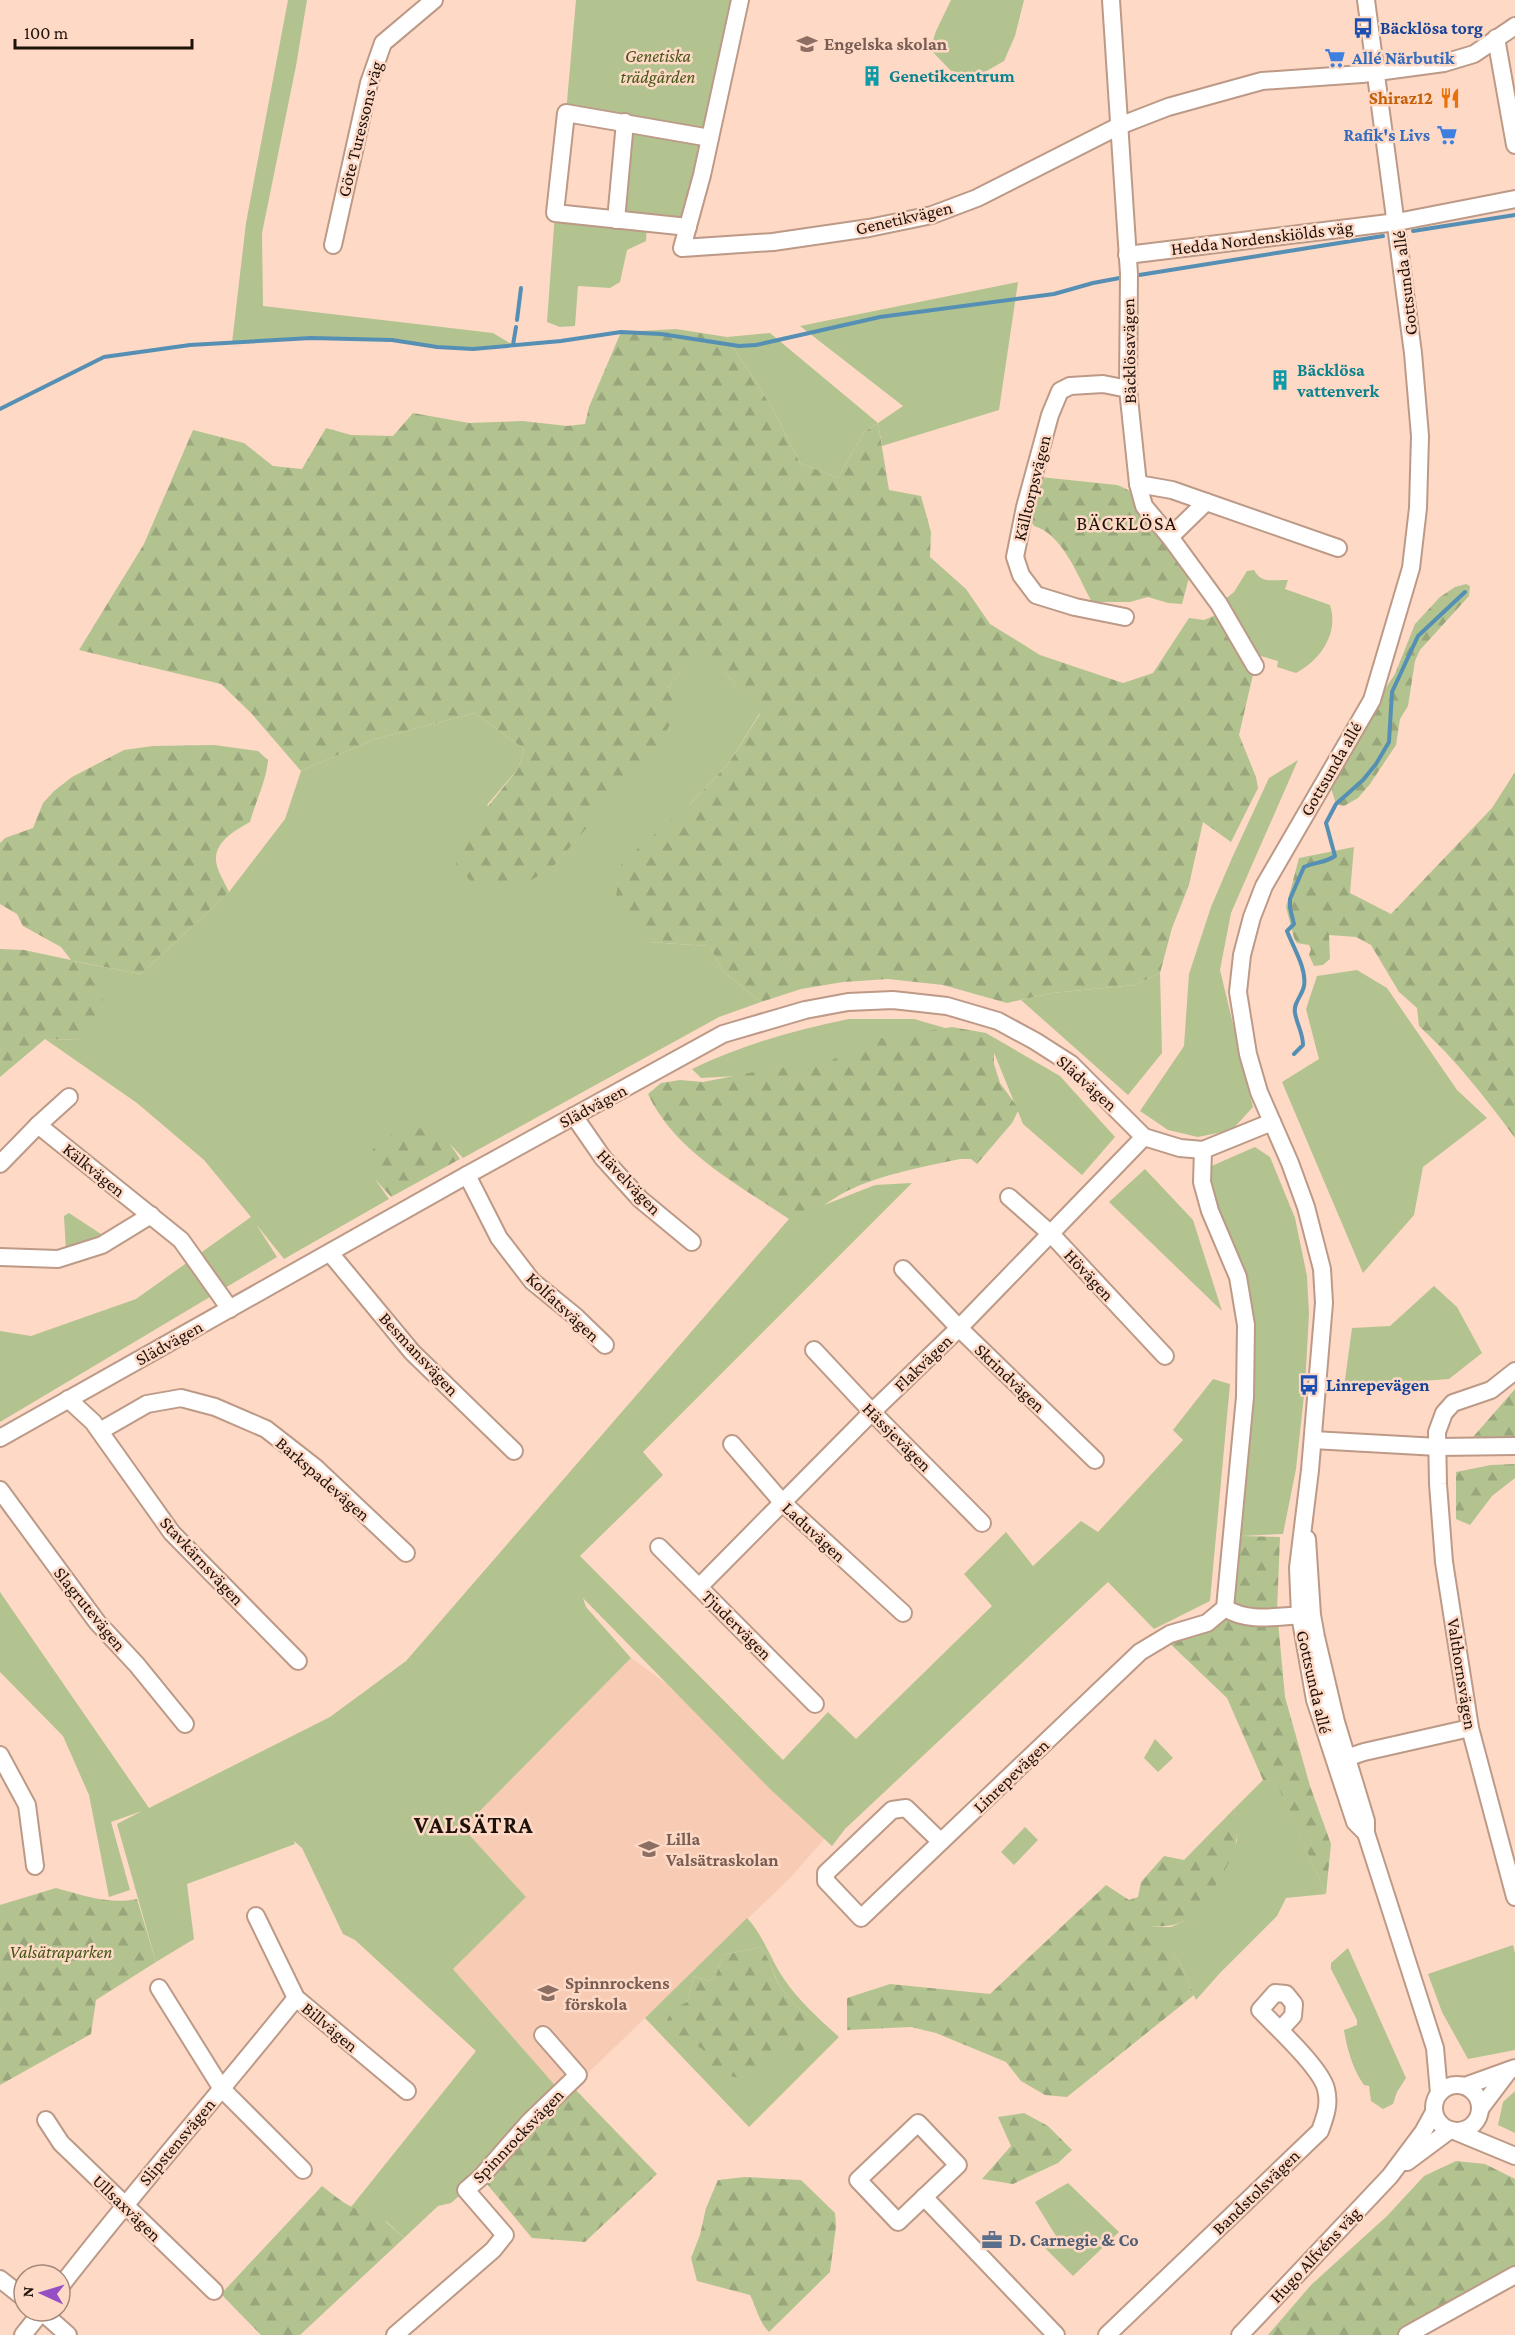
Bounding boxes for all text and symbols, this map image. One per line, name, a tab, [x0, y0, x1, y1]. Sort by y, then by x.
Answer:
scale bar	[15, 12, 192, 50]
bus stop icon: Bäcklösa torg	[1351, 16, 1375, 40]
place label: Bäcklösa torg	[1380, 18, 1483, 38]
text: 100 m	[24, 23, 69, 43]
school or university icon: Engelska skolan	[795, 32, 819, 56]
place label: Engelska skolan	[824, 34, 948, 54]
park label: Genetiska trädgården	[621, 46, 695, 87]
supermarket icon: Allé Närbutik	[1323, 46, 1347, 70]
place label: Allé Närbutik	[1351, 48, 1455, 68]
street label: Göte Turessons väg	[333, 59, 387, 199]
building icon: Genetikcentrum	[860, 64, 884, 88]
place label: Genetikcentrum	[889, 66, 1016, 86]
restaurant icon: Shiraz12	[1438, 86, 1462, 110]
place label: Shiraz12	[1369, 88, 1433, 108]
supermarket icon: Rafik's Livs	[1435, 123, 1459, 147]
place label: Rafik's Livs	[1344, 125, 1430, 145]
street label: Genetikvägen	[854, 197, 955, 239]
street label: Hedda Nordenskiölds väg	[1170, 217, 1354, 259]
street label: Gottsunda allé	[1389, 229, 1421, 336]
street label: Bäcklösavägen	[1118, 298, 1140, 404]
place label: Bäcklösa vattenverk	[1296, 360, 1380, 401]
building icon: Bäcklösa vattenverk	[1268, 368, 1292, 392]
street label: Källtorpsvägen	[1009, 433, 1055, 543]
district label: BÄCKLÖSA	[1076, 512, 1178, 534]
street label: Gottsunda allé	[1296, 718, 1366, 820]
street label: Slädvägen	[1053, 1051, 1121, 1115]
street label: Slädvägen	[556, 1080, 631, 1132]
street label: Kälkvägen	[59, 1139, 129, 1201]
street label: Hävelvägen	[593, 1145, 665, 1219]
street label: Hövägen	[1060, 1245, 1118, 1305]
street label: Kolfatsvägen	[522, 1268, 604, 1346]
street label: Besmansvägen	[375, 1308, 463, 1400]
street label: Slädvägen	[132, 1316, 206, 1370]
street label: Flakvägen	[890, 1330, 956, 1396]
street label: Skrindvägen	[971, 1340, 1050, 1417]
bus stop icon: Linrepevägen	[1297, 1373, 1321, 1397]
place label: Linrepevägen	[1326, 1375, 1430, 1395]
street label: Hässjevägen	[858, 1398, 936, 1477]
street label: Barkspadevägen	[272, 1433, 374, 1525]
street label: Laduvägen	[778, 1498, 850, 1566]
street label: Stavkärnsvägen	[156, 1513, 248, 1610]
street label: Slagrutevägen	[50, 1563, 130, 1655]
street label: Tjudervägen	[697, 1586, 776, 1665]
street label: Valthornsvägen	[1443, 1617, 1481, 1732]
street label: Gottsunda allé	[1292, 1628, 1336, 1736]
street label: Linrepevägen	[969, 1735, 1053, 1817]
district label: VALSÄTRA	[413, 1811, 534, 1838]
place label: Lilla Valsätraskolan	[665, 1829, 779, 1870]
school or university icon: Lilla Valsätraskolan	[637, 1837, 661, 1861]
park label: Valsätraparken	[10, 1942, 112, 1962]
place label: Spinnrockens förskola	[565, 1973, 670, 2014]
school or university icon: Spinnrockens förskola	[536, 1981, 560, 2005]
street label: Billvägen	[298, 1998, 362, 2056]
street label: Spinnrocksvägen	[468, 2085, 568, 2187]
street label: Slipstensvägen	[135, 2094, 219, 2190]
street label: Bandstolsvägen	[1208, 2145, 1304, 2239]
street label: Ullsaxvägen	[89, 2170, 166, 2246]
street label: Hugo Alfvéns väg	[1266, 2203, 1365, 2307]
office icon: D. Carnegie & Co	[980, 2228, 1004, 2252]
place label: D. Carnegie & Co	[1009, 2230, 1139, 2250]
north arrow	[12, 2263, 72, 2323]
text: N	[19, 2286, 36, 2298]

